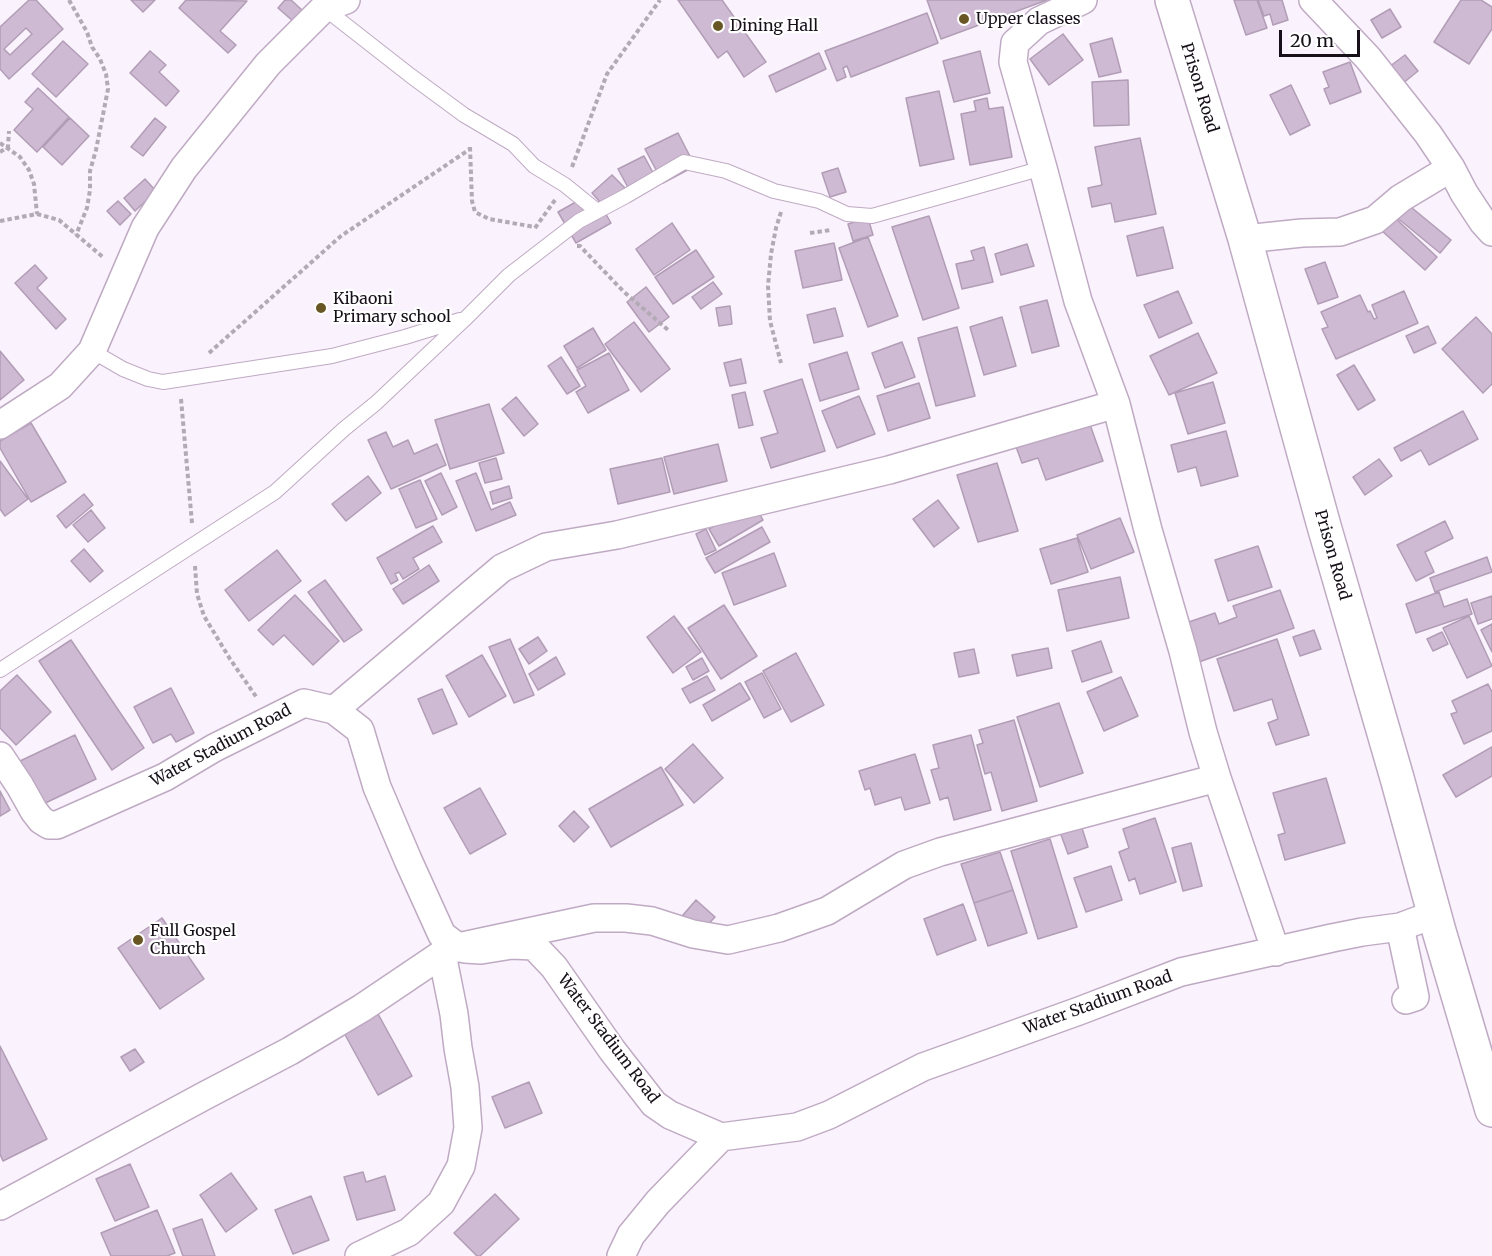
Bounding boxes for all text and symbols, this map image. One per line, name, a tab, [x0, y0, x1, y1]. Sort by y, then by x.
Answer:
place label: Upper classes	[976, 9, 1081, 29]
marker: Upper classes	[957, 12, 971, 26]
place label: Dining Hall	[730, 16, 818, 36]
scale bar	[1282, 18, 1363, 56]
marker: Dining Hall	[711, 19, 725, 33]
text: 20 m	[1290, 29, 1334, 52]
street label: Prison Road	[1176, 41, 1222, 135]
place label: Kibaoni Primary school	[333, 289, 451, 327]
marker: Kibaoni Primary school	[314, 301, 328, 315]
street label: Prison Road	[1310, 508, 1354, 602]
street label: Water Stadium Road	[147, 701, 295, 791]
place label: Full Gospel Church	[150, 921, 236, 959]
marker: Full Gospel Church	[131, 933, 145, 947]
street label: Water Stadium Road	[1021, 967, 1175, 1039]
street label: Water Stadium Road	[553, 971, 663, 1107]

